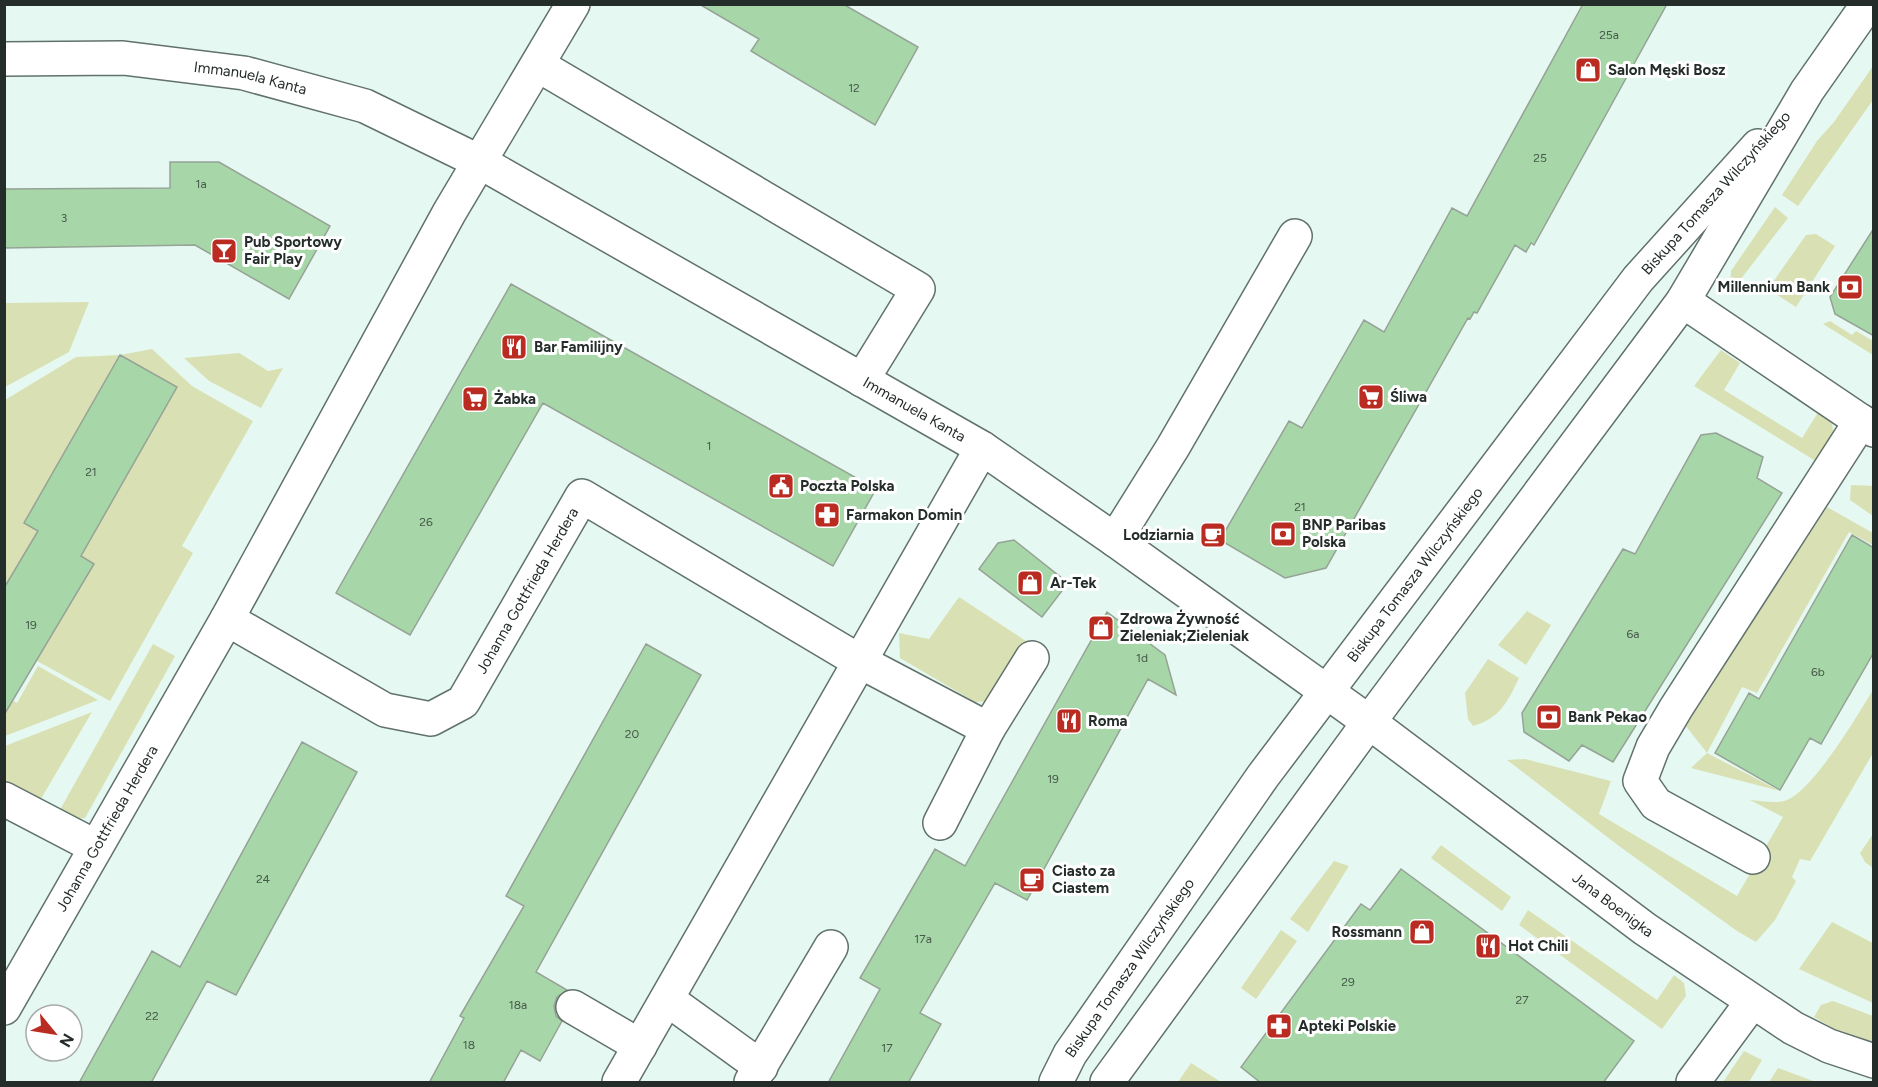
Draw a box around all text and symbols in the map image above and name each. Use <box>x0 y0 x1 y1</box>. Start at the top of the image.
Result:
house number: 25a <box>1599 28 1619 42</box>
shop icon: Salon Męski Bosz <box>1573 55 1603 85</box>
street label: Immanuela Kanta <box>193 58 309 99</box>
place label: Salon Męski Bosz <box>1608 61 1725 79</box>
house number: 12 <box>848 81 860 95</box>
street label: Biskupa Tomasza Wilczyńskiego <box>1638 107 1794 279</box>
house number: 25 <box>1533 151 1547 165</box>
house number: 1a <box>195 177 207 191</box>
house number: 3 <box>61 211 67 225</box>
place label: Pub Sportowy Fair Play <box>244 233 342 268</box>
bar icon: Pub Sportowy Fair Play <box>209 236 239 266</box>
bank icon: Millennium Bank <box>1835 272 1865 302</box>
place label: Millennium Bank <box>1718 278 1830 296</box>
restaurant icon: Bar Familijny <box>499 332 529 362</box>
place label: Bar Familijny <box>534 338 623 356</box>
street label: Immanuela Kanta <box>860 373 969 446</box>
supermarket icon: Śliwa <box>1356 382 1386 412</box>
supermarket icon: Żabka <box>460 384 490 414</box>
place label: Śliwa <box>1390 388 1427 406</box>
place label: Żabka <box>494 389 536 408</box>
house number: 1 <box>707 439 711 453</box>
house number: 21 <box>85 465 97 479</box>
public building icon: Poczta Polska <box>766 471 796 501</box>
place label: Poczta Polska <box>800 477 894 495</box>
street label: Biskupa Tomasza Wilczyńskiego <box>1343 483 1487 666</box>
pharmacy icon: Farmakon Domin <box>812 500 842 530</box>
house number: 21 <box>1294 500 1306 514</box>
street label: Johanna Gottfrieda Herdera <box>472 504 582 677</box>
place label: Farmakon Domin <box>846 506 962 524</box>
house number: 26 <box>419 515 433 529</box>
place label: BNP Paribas Polska <box>1302 516 1386 551</box>
bank icon: BNP Paribas Polska <box>1268 519 1298 549</box>
cafe icon: Lodziarnia <box>1198 520 1228 550</box>
place label: Lodziarnia <box>1123 526 1194 544</box>
shop icon: Ar-Tek <box>1015 568 1045 598</box>
place label: Ar-Tek <box>1050 574 1097 592</box>
place label: Zdrowa Żywność Zieleniak;Zieleniak <box>1120 609 1249 645</box>
shop icon: Zdrowa Żywność Zieleniak;Zieleniak <box>1086 613 1116 643</box>
house number: 19 <box>25 618 37 632</box>
house number: 6a <box>1627 627 1639 641</box>
house number: 1d <box>1136 651 1148 665</box>
house number: 6b <box>1811 665 1825 679</box>
bank icon: Bank Pekao <box>1534 702 1564 732</box>
restaurant icon: Roma <box>1054 706 1084 736</box>
place label: Bank Pekao <box>1568 708 1647 726</box>
place label: Roma <box>1088 712 1127 730</box>
house number: 20 <box>625 727 640 741</box>
street label: Johanna Gottfrieda Herdera <box>52 742 162 915</box>
house number: 19 <box>1047 772 1059 786</box>
place label: Ciasto za Ciastem <box>1052 862 1115 897</box>
cafe icon: Ciasto za Ciastem <box>1017 865 1047 895</box>
street label: Jana Boenigka <box>1569 869 1657 941</box>
house number: 24 <box>256 872 271 886</box>
street label: Biskupa Tomasza Wilczyńskiego <box>1061 875 1198 1061</box>
shop icon: Rossmann <box>1407 917 1437 947</box>
place label: Rossmann <box>1332 923 1402 941</box>
restaurant icon: Hot Chili <box>1473 931 1503 961</box>
house number: 17a <box>914 932 932 946</box>
place label: Hot Chili <box>1508 937 1569 955</box>
house number: 29 <box>1341 975 1355 989</box>
house number: 27 <box>1515 993 1529 1007</box>
house number: 18a <box>509 998 527 1012</box>
north arrow <box>24 1003 84 1063</box>
house number: 22 <box>145 1009 159 1023</box>
pharmacy icon: Apteki Polskie <box>1264 1011 1294 1041</box>
place label: Apteki Polskie <box>1298 1017 1397 1035</box>
text: N <box>55 1030 78 1050</box>
house number: 18 <box>463 1038 475 1052</box>
house number: 17 <box>881 1041 893 1055</box>

